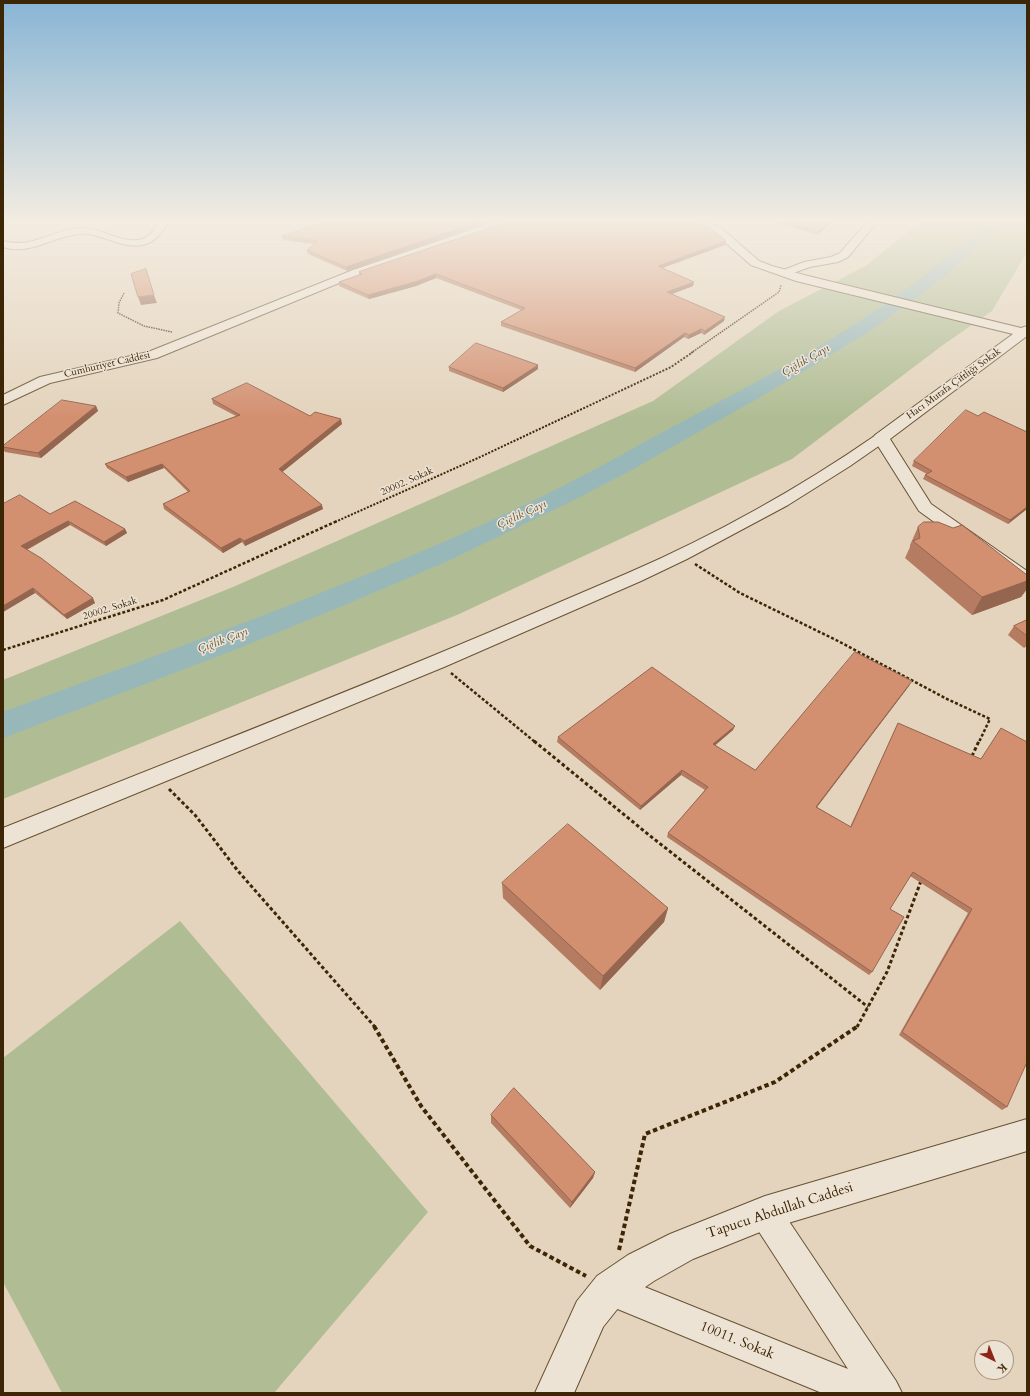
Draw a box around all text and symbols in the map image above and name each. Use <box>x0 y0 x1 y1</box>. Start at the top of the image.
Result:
water label: Çığlık Çayı <box>780 342 832 380</box>
street label: Hacı Mutafa Çiftliği Sokak <box>904 346 1004 422</box>
street label: Cumhuriyet Caddesi <box>63 349 151 381</box>
street label: 20002. Sokak <box>379 465 435 499</box>
water label: Çığlık Çayı <box>495 498 549 532</box>
street label: 20002. Sokak <box>81 595 139 623</box>
water label: Çığlık Çayı <box>196 625 250 657</box>
street label: Tapucu Abdullah Caddesi <box>705 1179 855 1243</box>
street label: 10011. Sokak <box>697 1318 777 1364</box>
north arrow <box>974 1340 1014 1380</box>
text: K <box>993 1360 1010 1377</box>

